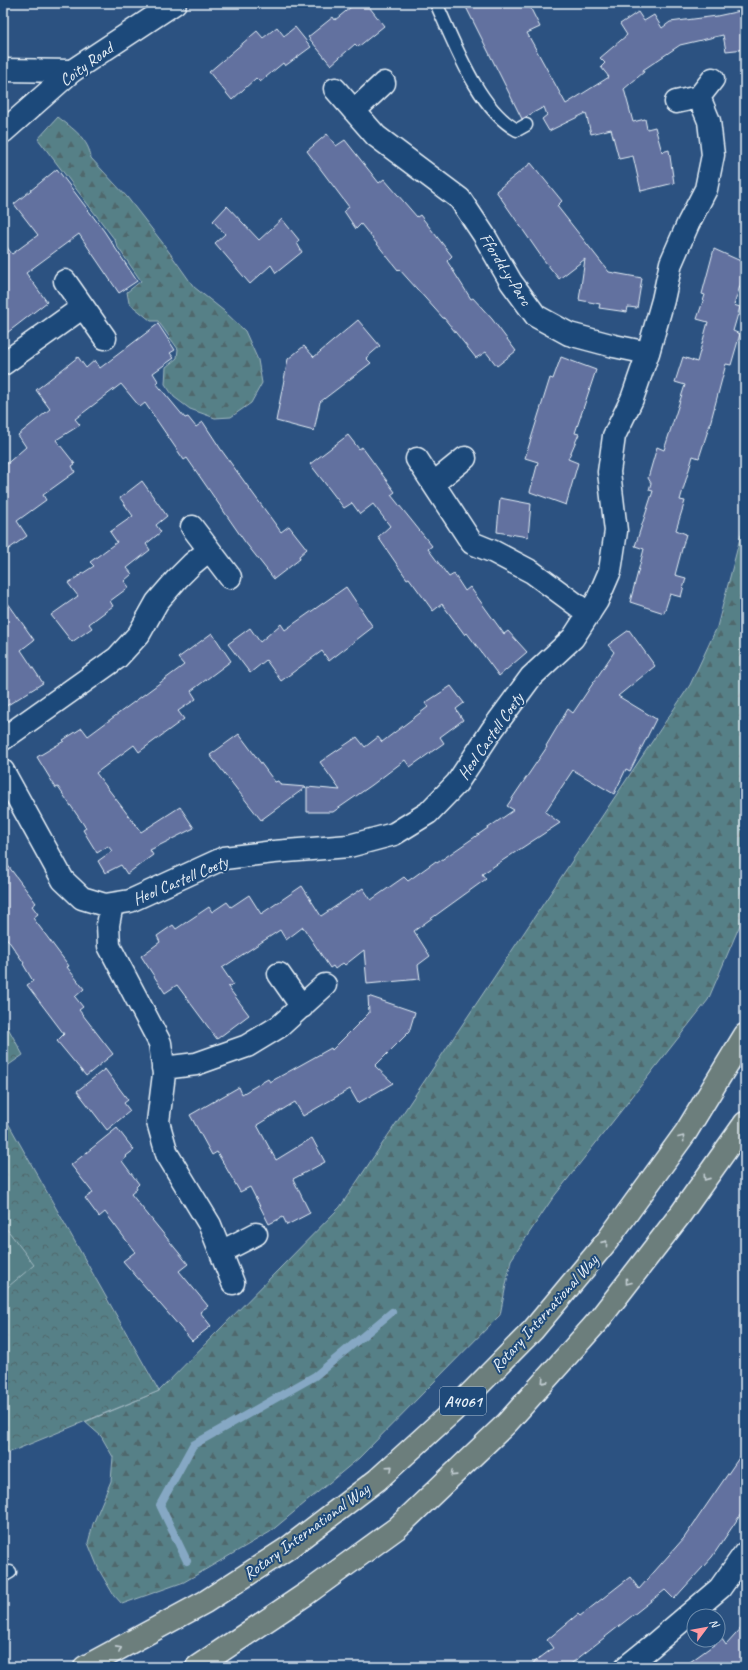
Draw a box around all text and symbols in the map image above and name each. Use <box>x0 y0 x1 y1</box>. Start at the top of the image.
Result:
street label: Coity Road <box>55 37 119 91</box>
street label: Ffordd-y-Parc <box>475 229 537 310</box>
street label: Heol Castell Coety <box>453 688 529 784</box>
street label: Heol Castell Coety <box>130 851 232 910</box>
one-way arrow <box>677 1136 684 1143</box>
one-way arrow <box>703 1174 711 1181</box>
one-way arrow <box>600 1241 607 1248</box>
street label: Rotary International Way <box>486 1249 603 1376</box>
one-way arrow <box>626 1278 633 1285</box>
one-way arrow <box>542 1376 549 1384</box>
road number: A4061 <box>440 1387 486 1415</box>
one-way arrow <box>385 1466 392 1473</box>
one-way arrow <box>451 1469 458 1476</box>
street label: Rotary International Way <box>239 1478 374 1584</box>
north arrow <box>686 1608 726 1648</box>
text: N <box>707 1616 723 1631</box>
one-way arrow <box>115 1646 123 1654</box>

